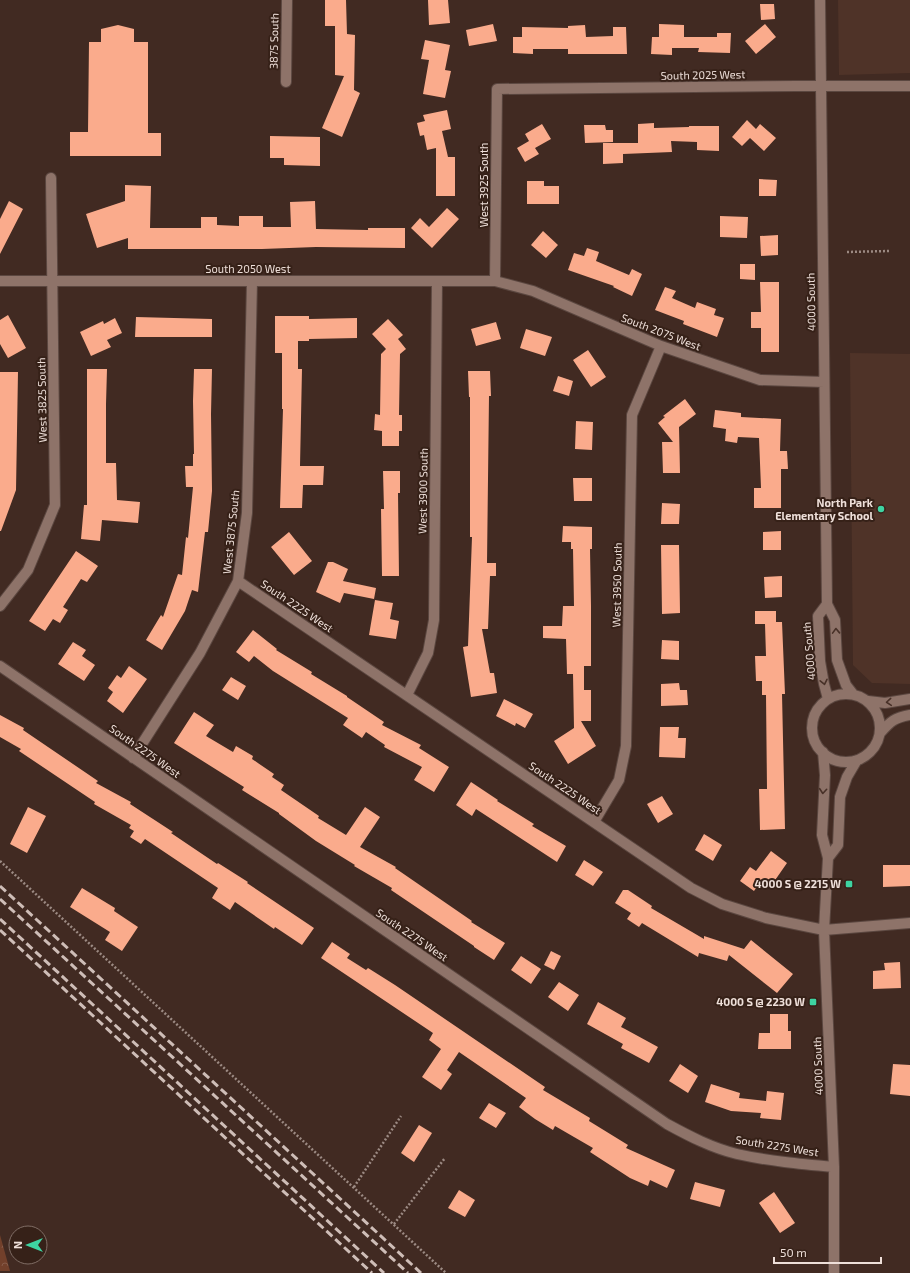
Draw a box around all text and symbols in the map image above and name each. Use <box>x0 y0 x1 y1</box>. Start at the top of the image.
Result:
street label: 3875 South <box>267 13 280 69</box>
street label: South 2025 West <box>660 67 746 82</box>
street label: West 3925 South <box>477 143 490 227</box>
street label: South 2050 West <box>205 262 291 275</box>
street label: 4000 South <box>803 273 818 331</box>
street label: South 2075 West <box>620 310 703 353</box>
street label: West 3825 South <box>34 357 49 443</box>
street label: West 3900 South <box>415 448 430 534</box>
street label: West 3875 South <box>220 489 241 575</box>
place label: North Park Elementary School <box>775 496 874 523</box>
marker: North Park Elementary School <box>876 504 886 514</box>
street label: West 3950 South <box>609 542 624 628</box>
street label: South 2225 West <box>259 577 336 635</box>
street label: 4000 South <box>799 621 818 681</box>
one-way arrow <box>831 628 840 634</box>
one-way arrow <box>819 679 827 685</box>
one-way arrow <box>886 697 892 706</box>
street label: South 2275 West <box>107 721 183 780</box>
street label: South 2225 West <box>527 759 604 817</box>
one-way arrow <box>819 788 828 794</box>
place label: 4000 S @ 2215 W <box>755 877 841 890</box>
marker: 4000 S @ 2215 W <box>844 879 854 889</box>
street label: South 2275 West <box>374 906 451 963</box>
place label: 4000 S @ 2230 W <box>716 995 805 1008</box>
marker: 4000 S @ 2230 W <box>808 997 818 1007</box>
street label: 4000 South <box>810 1037 825 1095</box>
street label: South 2275 West <box>735 1133 820 1158</box>
north arrow <box>8 1225 48 1265</box>
scale bar <box>774 1239 881 1265</box>
text: N <box>11 1241 24 1249</box>
text: 50 m <box>780 1245 807 1259</box>

